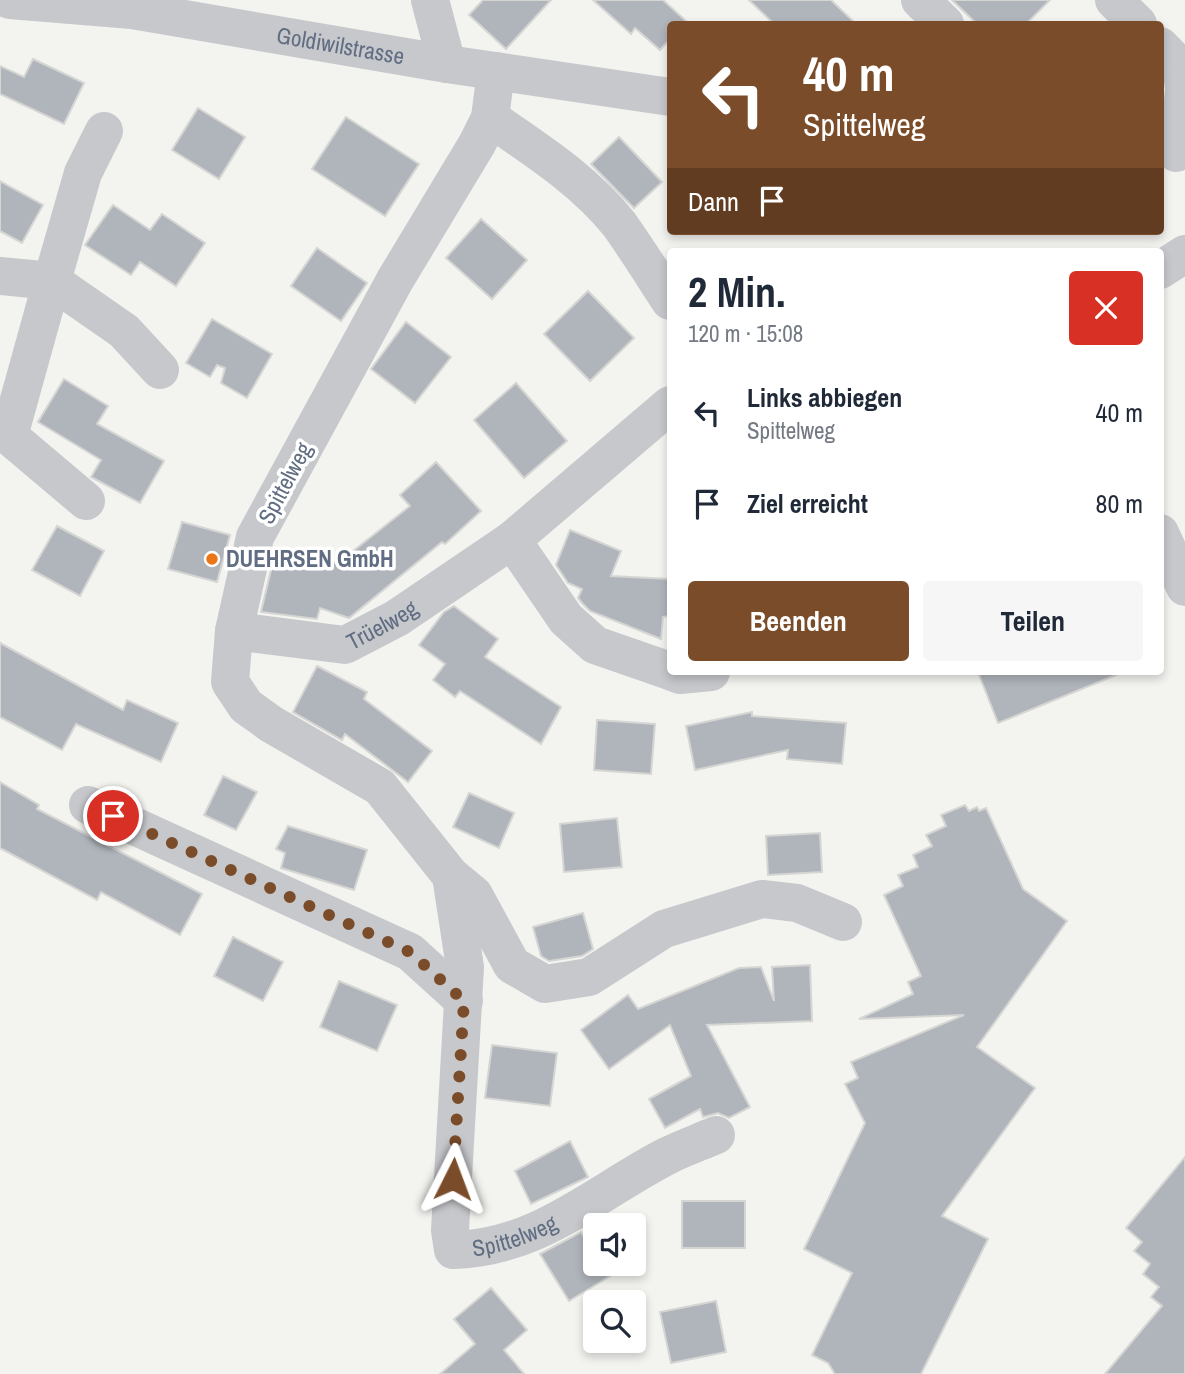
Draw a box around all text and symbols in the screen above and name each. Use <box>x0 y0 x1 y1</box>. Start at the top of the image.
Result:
street label: Goldiwilstrasse <box>274 19 407 71</box>
text: 40 m <box>803 40 895 106</box>
icon: left <box>688 49 779 140</box>
text: Spittelweg <box>803 103 926 146</box>
icon: arrive <box>753 182 791 220</box>
text: Dann <box>688 184 739 219</box>
text: 2 Min. <box>688 264 786 320</box>
button: close <box>1069 271 1143 345</box>
text: 120 m · 15:08 <box>688 318 803 349</box>
text: Links abbiegen <box>747 380 902 415</box>
icon: left <box>688 394 726 432</box>
text: 40 m <box>1096 395 1143 430</box>
text: Spittelweg <box>747 415 835 446</box>
street label: Spittelweg <box>250 436 319 529</box>
icon: arrive <box>688 485 726 523</box>
text: Ziel erreicht <box>747 486 868 521</box>
text: 80 m <box>1096 486 1143 521</box>
place label: DUEHRSEN GmbH <box>226 543 394 574</box>
marker: DUEHRSEN GmbH <box>204 551 220 567</box>
button: Beenden <box>688 581 909 661</box>
button: Teilen <box>923 581 1143 661</box>
street label: Trüelweg <box>341 592 424 657</box>
pin <box>83 786 143 846</box>
icon: arrive <box>94 797 132 835</box>
position arrow <box>416 1142 490 1216</box>
street label: Spittelweg <box>470 1207 563 1264</box>
map controls <box>583 1213 646 1353</box>
button: sound <box>583 1213 646 1276</box>
button: search <box>583 1290 646 1353</box>

